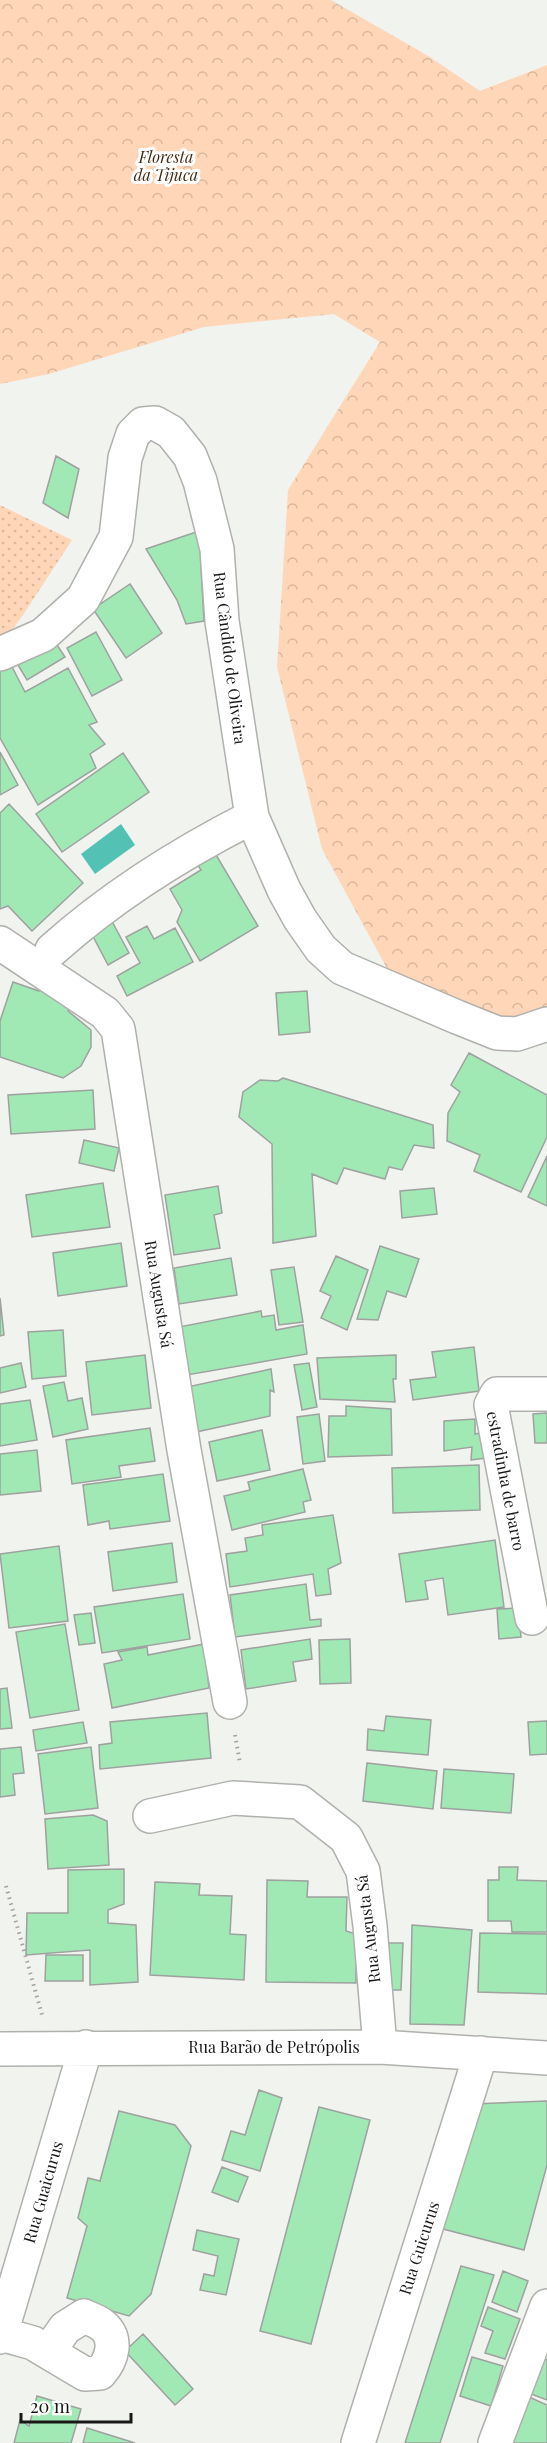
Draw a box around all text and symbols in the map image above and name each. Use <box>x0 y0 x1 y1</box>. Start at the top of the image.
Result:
park label: Floresta da Tijuca <box>134 146 198 185</box>
street label: Rua Cândido de Oliveira <box>209 570 252 746</box>
street label: Rua Augusta Sá <box>141 1239 178 1349</box>
street label: estradinha de barro <box>483 1409 530 1553</box>
street label: Rua Augusta Sá <box>350 1874 385 1984</box>
street label: Rua Barão de Petrópolis <box>188 2036 360 2057</box>
street label: Rua Guaicurus <box>18 2138 67 2245</box>
street label: Rua Guicurus <box>394 2198 444 2297</box>
scale bar <box>21 2386 130 2424</box>
text: 20 m <box>30 2394 70 2418</box>

